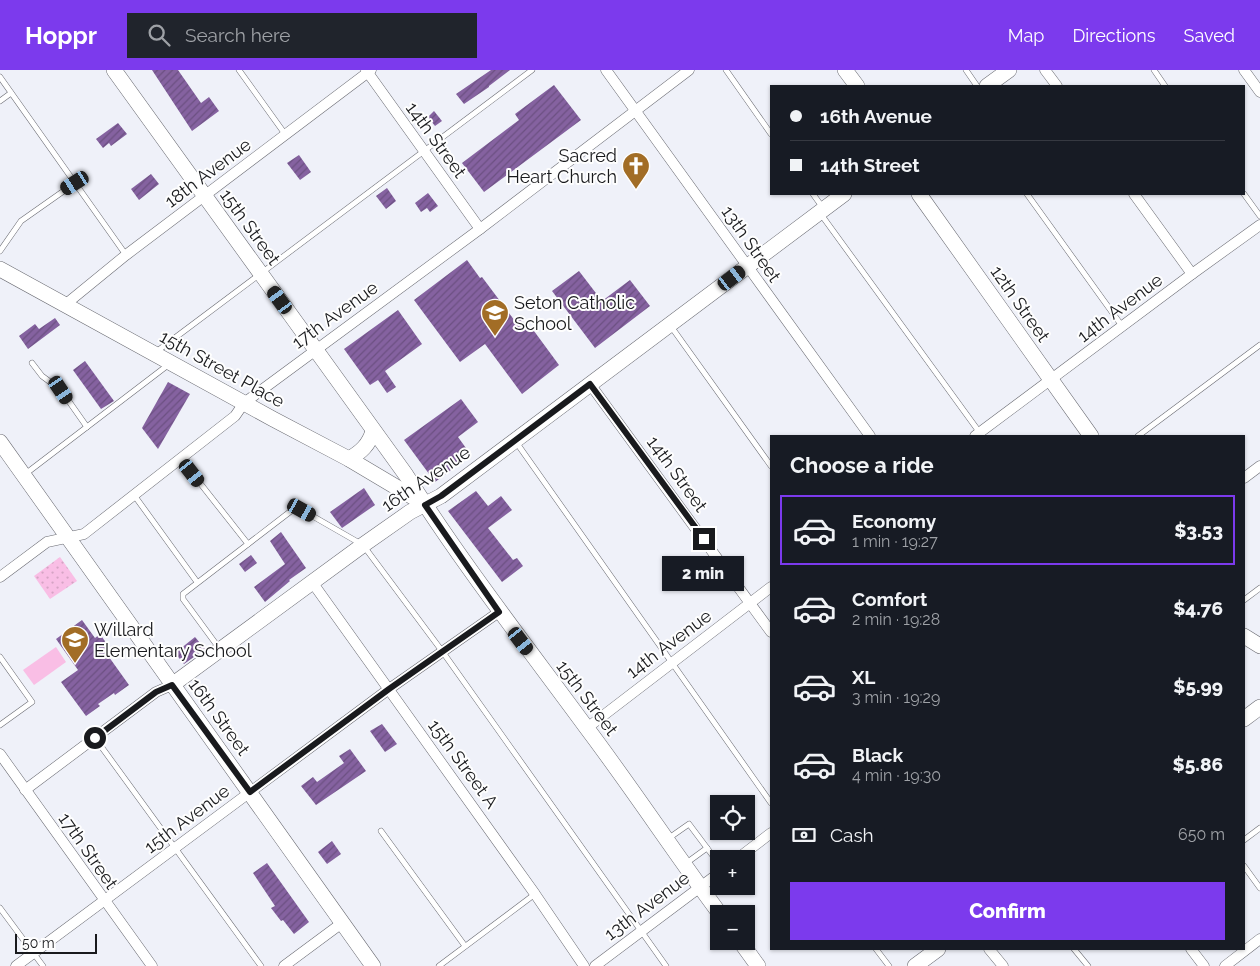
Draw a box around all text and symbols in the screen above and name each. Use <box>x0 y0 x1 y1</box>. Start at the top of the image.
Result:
search box <box>127 13 477 58</box>
text: Hoppr <box>25 21 97 50</box>
icon: search <box>145 21 173 49</box>
text: Search here <box>185 24 290 46</box>
text: Map <box>1008 25 1044 46</box>
text: Directions <box>1072 25 1156 46</box>
text: Saved <box>1184 25 1235 46</box>
street label: 14th Street <box>402 98 471 182</box>
text: 16th Avenue <box>820 105 932 127</box>
street label: 18th Avenue <box>161 133 255 212</box>
place label: Sacred Heart Church <box>507 145 617 187</box>
church icon: Sacred Heart Church <box>621 151 651 190</box>
text: 14th Street <box>820 154 919 176</box>
car <box>58 169 91 197</box>
street label: 15th Street <box>216 185 285 269</box>
street label: 13th Street <box>717 202 785 286</box>
street label: 12th Street <box>987 262 1054 346</box>
car <box>715 263 748 293</box>
street label: 14th Avenue <box>1073 268 1167 346</box>
street label: 17th Avenue <box>288 276 382 353</box>
car <box>265 283 294 317</box>
place label: Seton Catholic School <box>514 292 635 334</box>
school or university icon: Seton Catholic School <box>480 298 510 337</box>
street label: 15th Street Place <box>156 326 289 412</box>
car <box>46 373 75 407</box>
street label: 14th Street <box>643 432 712 516</box>
street label: 16th Avenue <box>377 441 474 516</box>
text: Choose a ride <box>790 452 934 478</box>
car <box>176 457 207 489</box>
car <box>285 496 318 524</box>
icon: car <box>792 508 837 553</box>
text: Economy <box>852 510 936 532</box>
text: $3.53 <box>1174 519 1223 541</box>
route end <box>693 528 715 550</box>
text: 1 min · 19:27 <box>852 532 938 551</box>
callout: 2 min <box>663 556 745 592</box>
text: 2 min <box>682 564 724 583</box>
icon: car <box>792 586 837 631</box>
text: Comfort <box>852 588 927 610</box>
text: $4.76 <box>1173 597 1223 619</box>
street label: 14th Avenue <box>622 604 716 682</box>
text: 2 min · 19:28 <box>852 610 940 629</box>
place label: Willard Elementary School <box>94 619 252 661</box>
school or university icon: Willard Elementary School <box>60 625 90 664</box>
car <box>505 625 536 657</box>
street label: 15th Street <box>552 656 622 739</box>
icon: car <box>792 664 837 709</box>
text: XL <box>852 666 875 688</box>
street label: 16th Street <box>185 674 254 759</box>
text: $5.99 <box>1173 675 1223 697</box>
text: 3 min · 19:29 <box>852 688 940 707</box>
street label: 15th Street A <box>424 715 503 812</box>
route start <box>84 727 106 749</box>
icon: car <box>792 742 837 787</box>
text: Black <box>852 744 903 766</box>
text: $5.86 <box>1173 753 1223 775</box>
text: 4 min · 19:30 <box>852 766 941 785</box>
street label: 15th Avenue <box>140 779 234 857</box>
map controls <box>710 795 755 950</box>
button: locate <box>710 795 755 840</box>
street label: 17th Street <box>54 809 122 893</box>
icon: cash <box>790 821 818 849</box>
text: Cash <box>830 824 874 846</box>
text: 650 m <box>1178 825 1225 844</box>
button: + <box>710 850 755 895</box>
street label: 13th Avenue <box>600 867 694 944</box>
button: Confirm <box>790 882 1225 940</box>
button: − <box>710 905 755 950</box>
scale bar <box>15 931 98 954</box>
text: 50 m <box>22 935 55 951</box>

